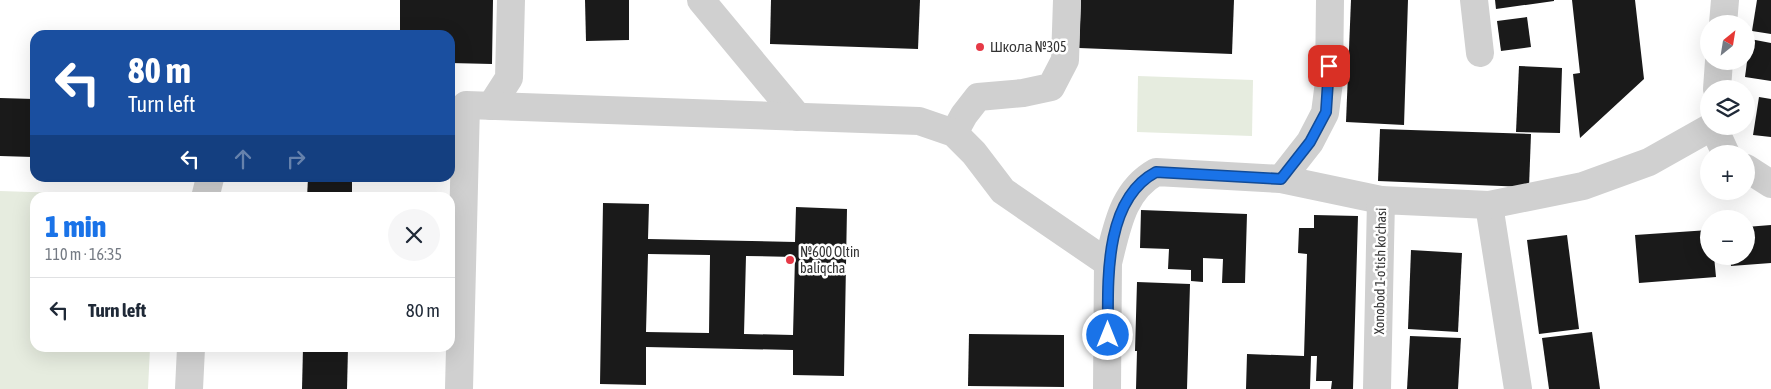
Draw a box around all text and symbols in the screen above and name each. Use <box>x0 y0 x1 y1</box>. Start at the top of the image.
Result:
north arrow <box>1700 15 1755 70</box>
map controls <box>1700 15 1755 265</box>
place label: Школа №305 <box>990 39 1067 55</box>
marker: Школа №305 <box>974 41 986 53</box>
pin <box>1308 45 1350 87</box>
icon: left <box>45 50 110 115</box>
text: 80 m <box>128 50 191 90</box>
icon: arrive <box>1315 52 1343 80</box>
button: layers <box>1700 80 1755 135</box>
text: Turn left <box>128 91 195 117</box>
icon: left <box>176 145 204 173</box>
icon: ahead <box>229 145 257 173</box>
icon: right <box>282 145 310 173</box>
button: + <box>1700 145 1755 200</box>
street label: Xonobod 1-o'tish ko'chasi <box>1371 208 1389 334</box>
text: 1 min <box>45 209 106 243</box>
button: close <box>388 209 440 261</box>
button: − <box>1700 210 1755 265</box>
place label: №600 Oltin baliqcha <box>800 244 860 276</box>
text: 110 m · 16:35 <box>45 245 122 263</box>
marker: №600 Oltin baliqcha <box>784 254 796 266</box>
icon: left <box>45 296 73 324</box>
text: Turn left <box>88 299 146 321</box>
text: 80 m <box>406 299 440 321</box>
position arrow <box>1081 308 1133 360</box>

